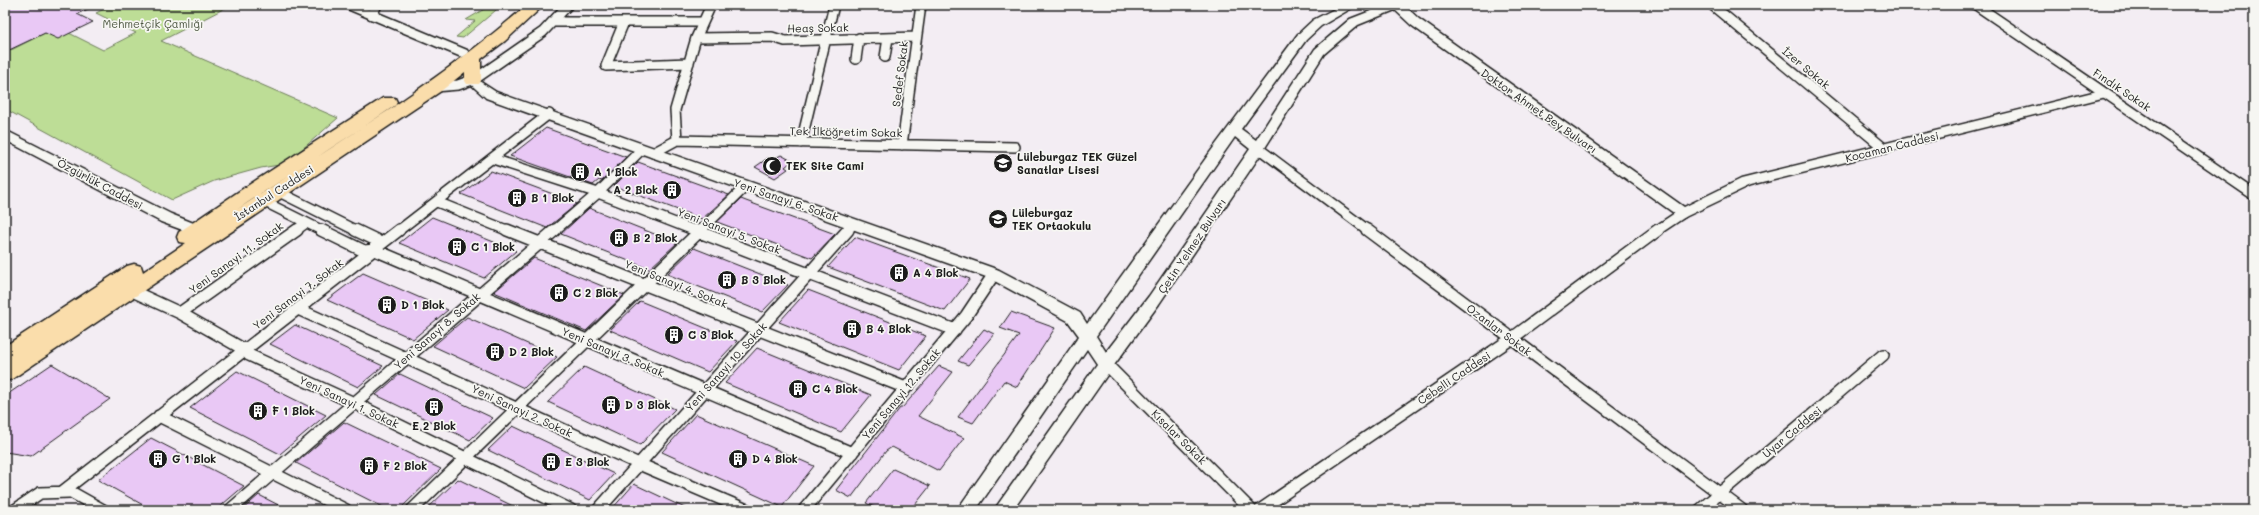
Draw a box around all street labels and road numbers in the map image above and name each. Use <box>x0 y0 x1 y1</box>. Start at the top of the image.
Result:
street label: Heaş Sokak <box>787 19 849 36</box>
street label: Sedef Sokak <box>888 40 911 108</box>
street label: İzer Sokak <box>1779 43 1833 92</box>
street label: Doktor Ahmet Bey Bulvarı <box>1478 65 1600 156</box>
street label: Fındık Sokak <box>2090 65 2154 115</box>
street label: Tek İlköğretim Sokak <box>790 123 903 140</box>
street label: Kocaman Caddesi <box>1844 128 1940 165</box>
street label: Özgürlük Caddesi <box>55 155 146 212</box>
street label: İstanbul Caddesi <box>231 161 316 224</box>
street label: Yeni Sanayi 6. Sokak <box>732 174 841 225</box>
street label: Çetin Yelmez Bulvarı <box>1154 195 1229 296</box>
street label: Yeni Sanayi 5. Sokak <box>675 204 783 257</box>
street label: Yeni Sanayi 11. Sokak <box>185 218 286 297</box>
street label: Yeni Sanayi 7. Sokak <box>249 254 346 333</box>
street label: Yeni Sanayi 4. Sokak <box>622 256 730 311</box>
street label: Yeni Sanayi 8. Sokak <box>390 289 483 372</box>
street label: Ozanlar Sokak <box>1464 300 1535 359</box>
street label: Yeni Sanayi 10. Sokak <box>681 319 770 415</box>
street label: Yeni Sanayi 3. Sokak <box>560 323 667 380</box>
street label: Yeni Sanayi 12. Sokak <box>858 345 943 442</box>
street label: Cebelli Caddesi <box>1414 348 1493 408</box>
street label: Yeni Sanayi 1. Sokak <box>297 372 402 431</box>
street label: Yeni Sanayi 2. Sokak <box>469 381 575 441</box>
street label: Uyar Caddesi <box>1759 402 1825 461</box>
street label: Kısalar Sokak <box>1149 406 1210 468</box>

